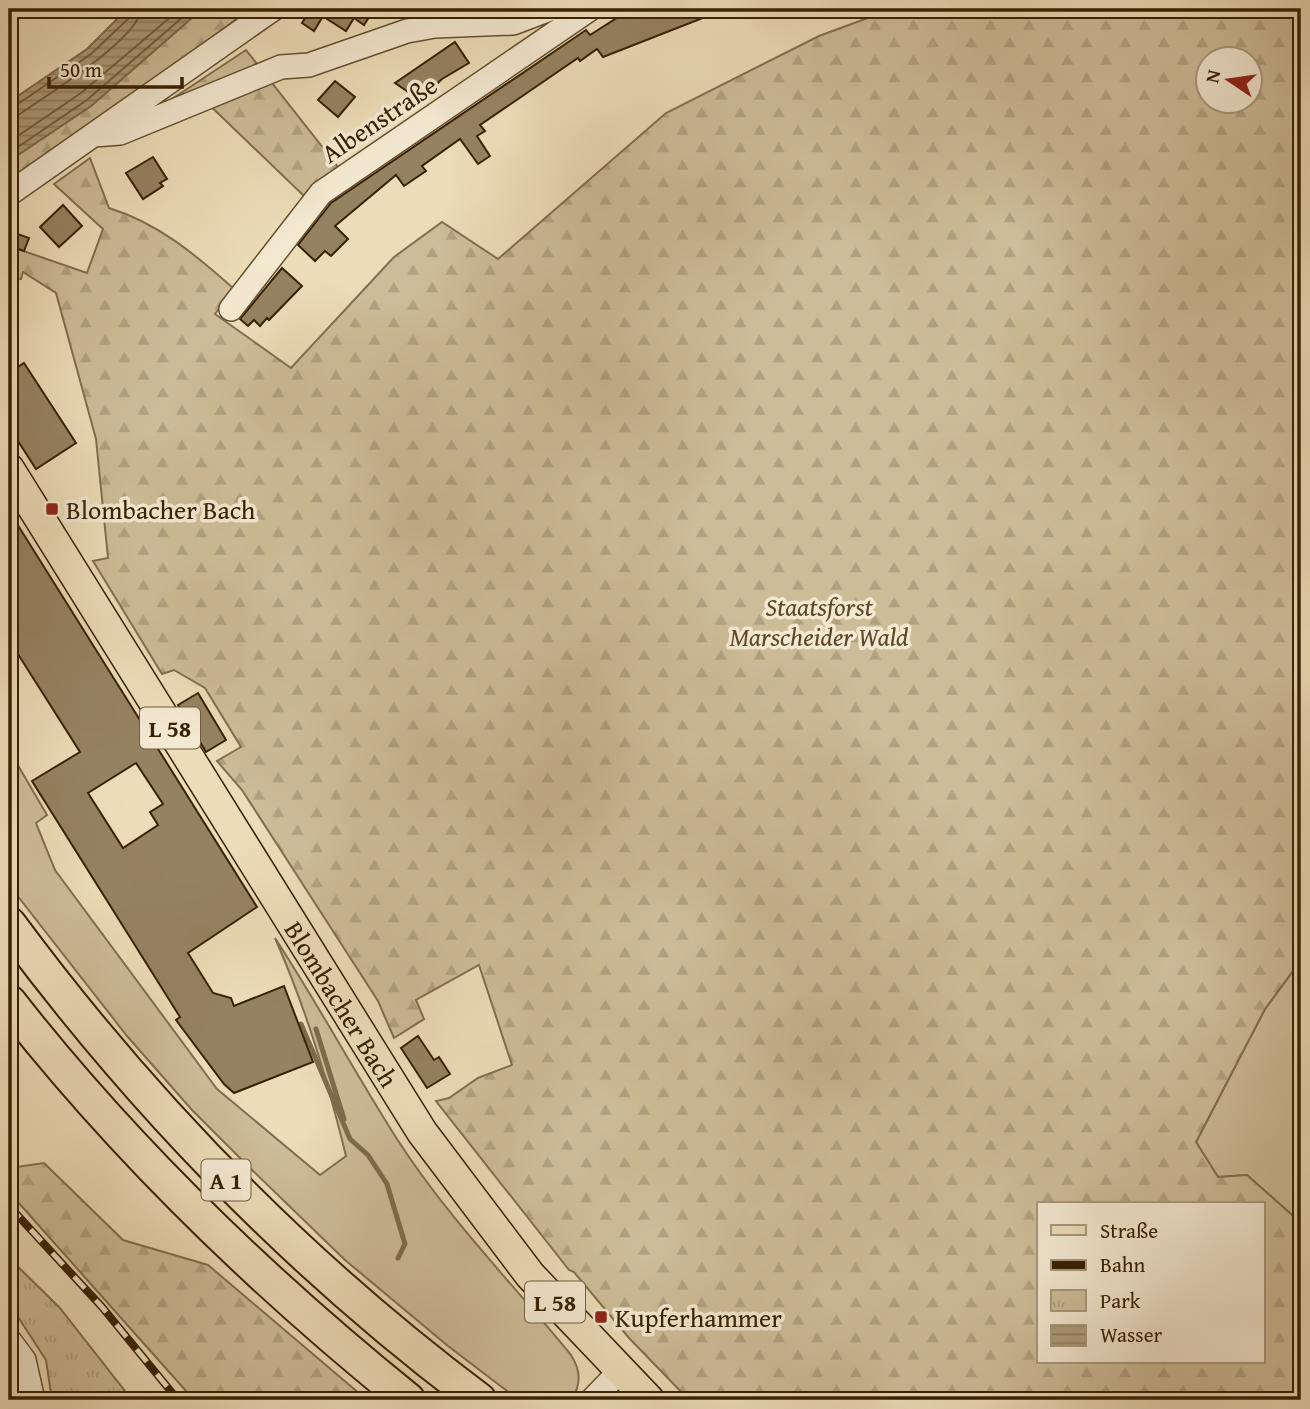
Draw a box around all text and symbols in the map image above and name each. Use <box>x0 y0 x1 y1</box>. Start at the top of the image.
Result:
scale bar <box>49 46 182 90</box>
north arrow <box>1194 46 1264 116</box>
text: 50 m <box>60 54 102 85</box>
street label: Albenstraße <box>313 66 445 172</box>
text: N <box>1197 67 1228 86</box>
place label: Blombacher Bach <box>66 490 256 529</box>
marker: Blombacher Bach <box>44 501 60 517</box>
park label: Staatsforst Marscheider Wald <box>729 587 909 656</box>
road number: L 58 <box>140 708 200 748</box>
street label: Blombacher Bach <box>275 913 409 1095</box>
road number: A 1 <box>202 1160 250 1200</box>
legend <box>1037 1202 1264 1364</box>
text: Straße <box>1100 1215 1158 1246</box>
text: Bahn <box>1100 1249 1146 1280</box>
road number: L 58 <box>525 1282 585 1322</box>
text: Park <box>1100 1285 1141 1316</box>
place label: Kupferhammer <box>615 1298 782 1337</box>
marker: Kupferhammer <box>593 1309 609 1325</box>
text: Wasser <box>1100 1319 1162 1350</box>

